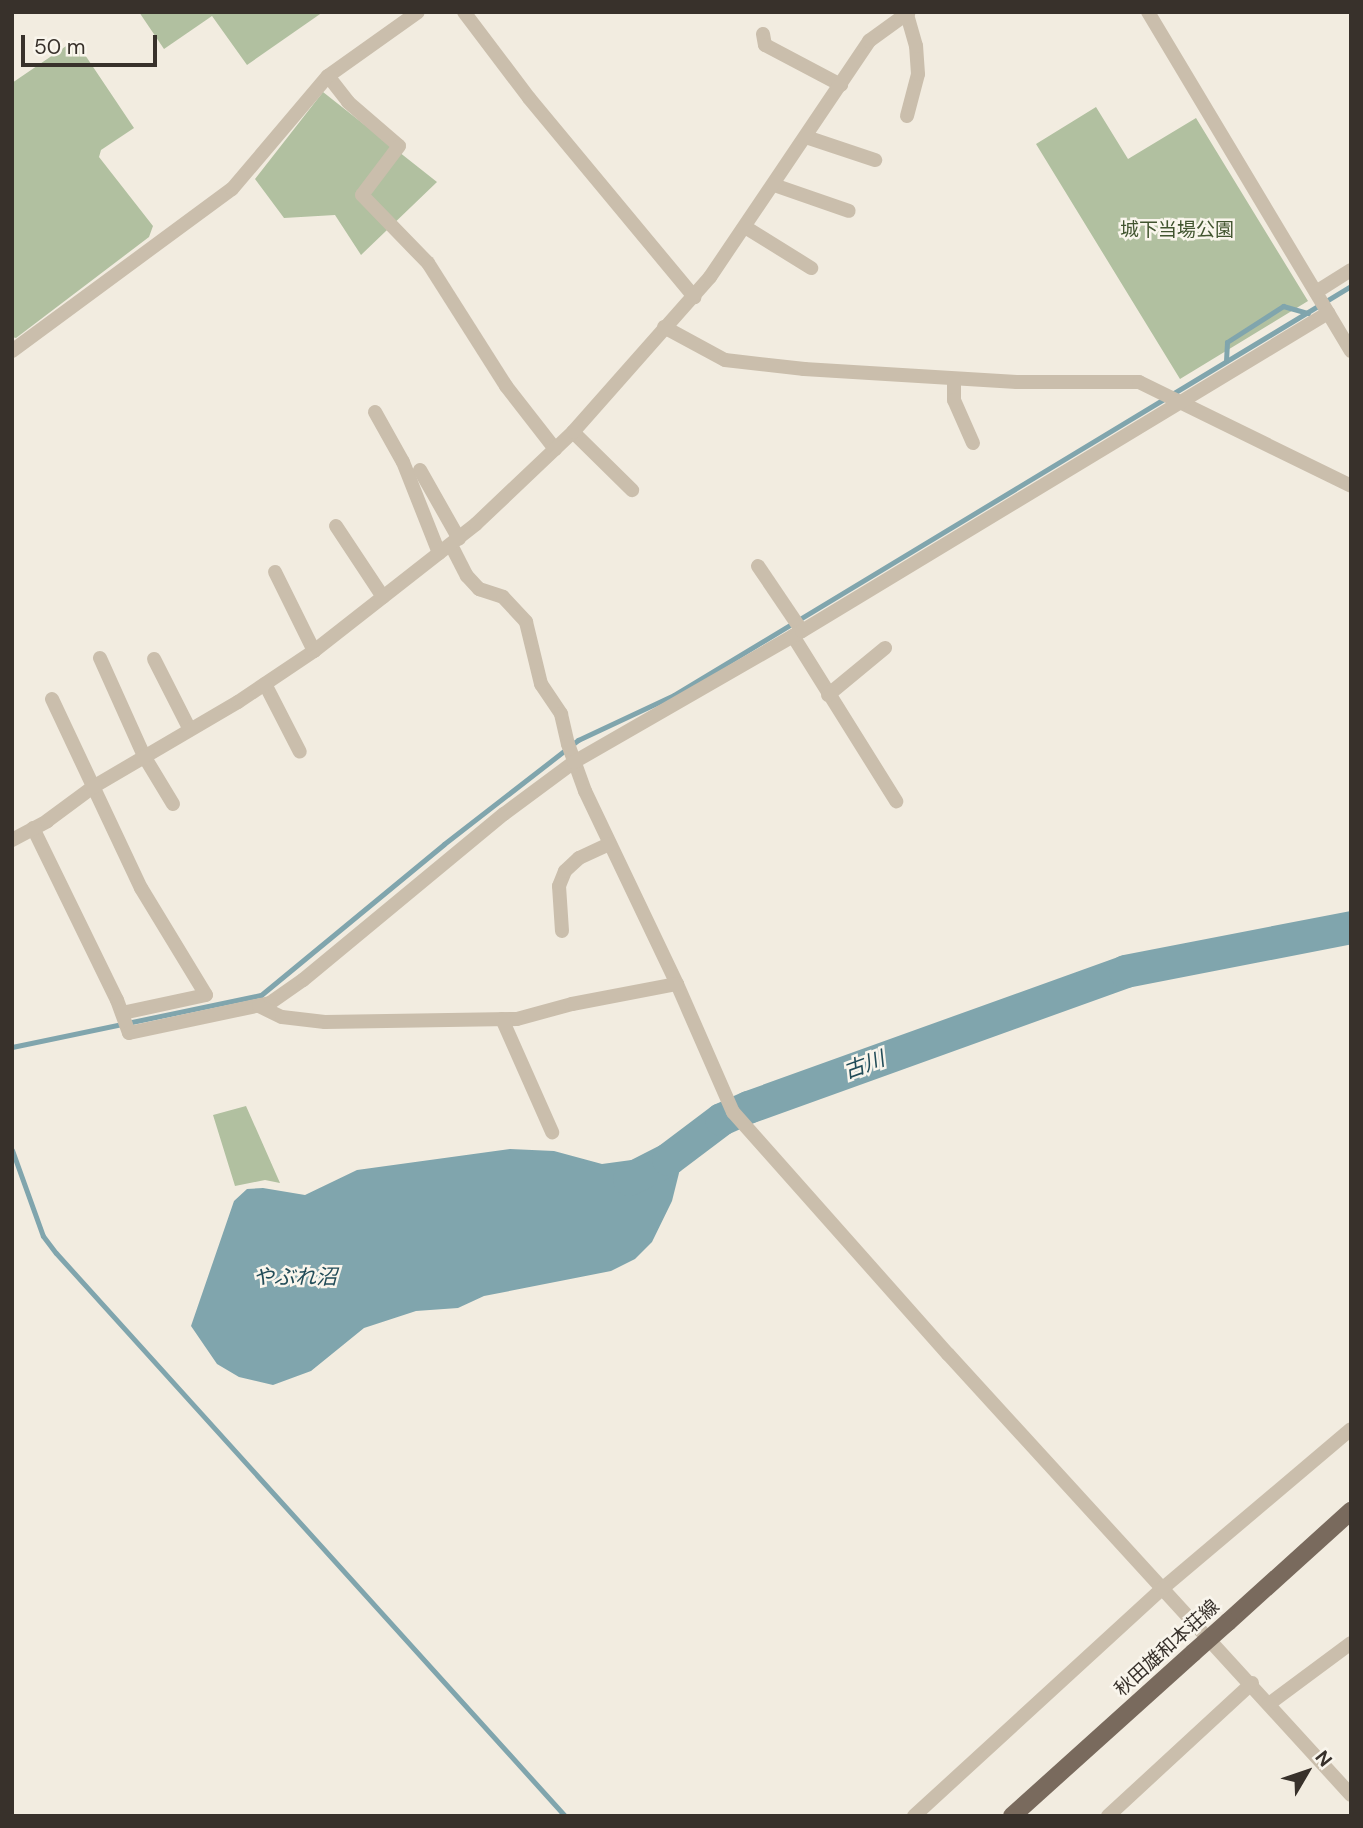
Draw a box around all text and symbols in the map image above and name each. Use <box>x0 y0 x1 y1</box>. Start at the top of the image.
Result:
scale bar <box>24 21 161 65</box>
text: 50 m <box>34 33 85 61</box>
park label: 城下当場公園 <box>1120 219 1234 241</box>
water label: 古川 <box>840 1046 888 1084</box>
water label: やぶれ沼 <box>253 1264 337 1290</box>
street label: 秋田雄和本荘線 <box>1110 1595 1224 1701</box>
north arrow <box>1272 1737 1342 1807</box>
text: N <box>1310 1745 1338 1772</box>

